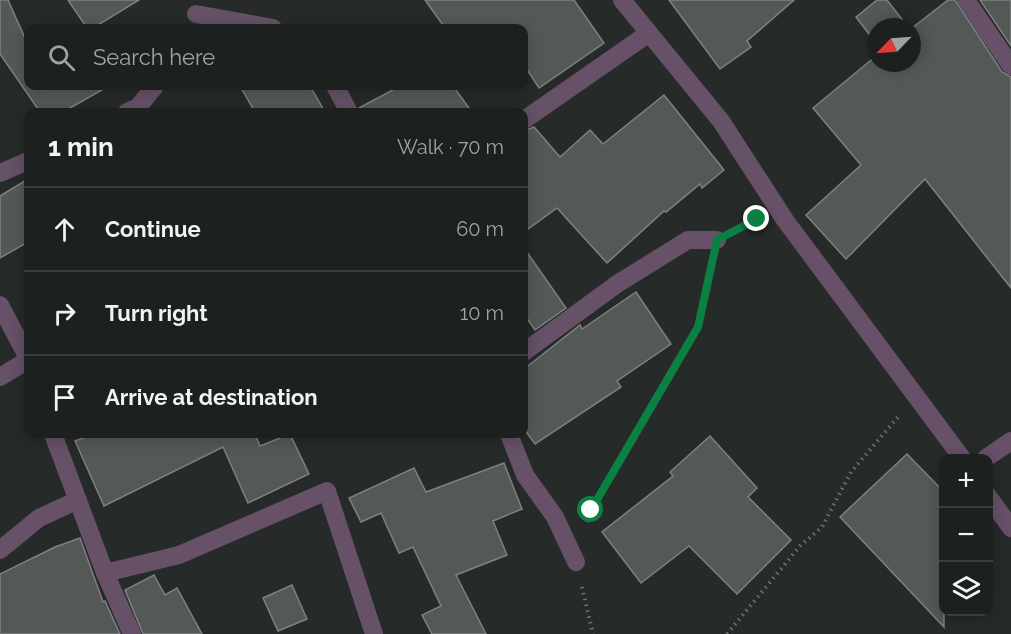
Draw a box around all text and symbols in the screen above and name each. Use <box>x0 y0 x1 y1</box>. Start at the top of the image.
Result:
north arrow <box>867 18 921 72</box>
search box <box>24 24 528 90</box>
icon: search <box>45 41 78 74</box>
text: Search here <box>93 44 215 70</box>
text: 1 min <box>48 132 114 162</box>
text: Walk · 70 m <box>397 135 504 159</box>
route end <box>743 205 769 231</box>
icon: ahead <box>48 213 81 246</box>
text: Continue <box>105 216 201 242</box>
text: 60 m <box>456 217 504 241</box>
icon: right <box>48 297 81 330</box>
text: Turn right <box>105 300 208 326</box>
text: 10 m <box>460 301 504 325</box>
icon: arrive <box>48 381 81 414</box>
text: Arrive at destination <box>105 384 318 410</box>
map controls <box>939 454 993 616</box>
button: + <box>939 454 993 508</box>
route start <box>577 496 603 522</box>
button: − <box>939 508 993 562</box>
button: layers <box>939 562 993 616</box>

